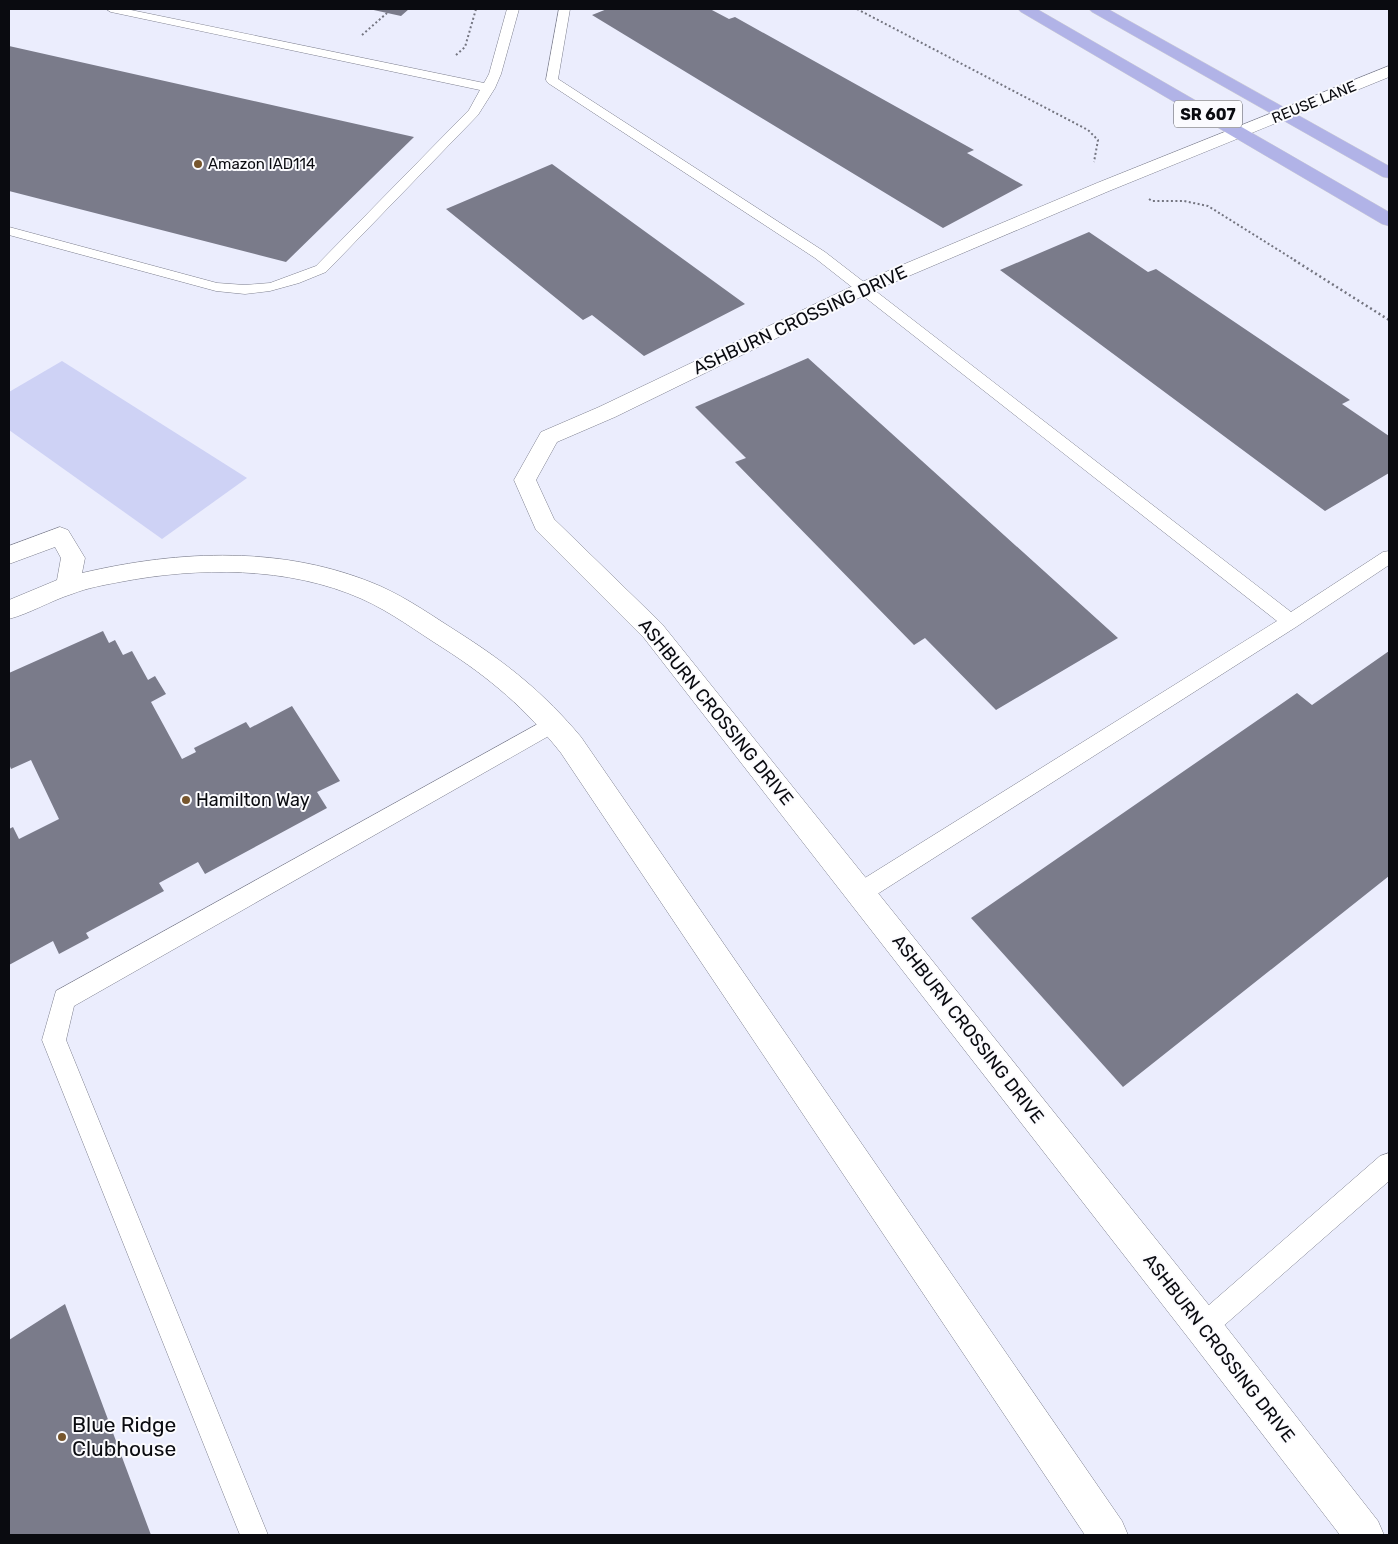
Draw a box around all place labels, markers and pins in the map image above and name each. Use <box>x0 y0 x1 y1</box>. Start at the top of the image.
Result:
place label: Amazon IAD114 <box>208 155 315 173</box>
marker: Amazon IAD114 <box>192 158 204 170</box>
place label: Hamilton Way <box>196 789 310 811</box>
marker: Hamilton Way <box>180 794 192 806</box>
place label: Blue Ridge Clubhouse <box>72 1412 176 1461</box>
marker: Blue Ridge Clubhouse <box>56 1431 68 1443</box>

